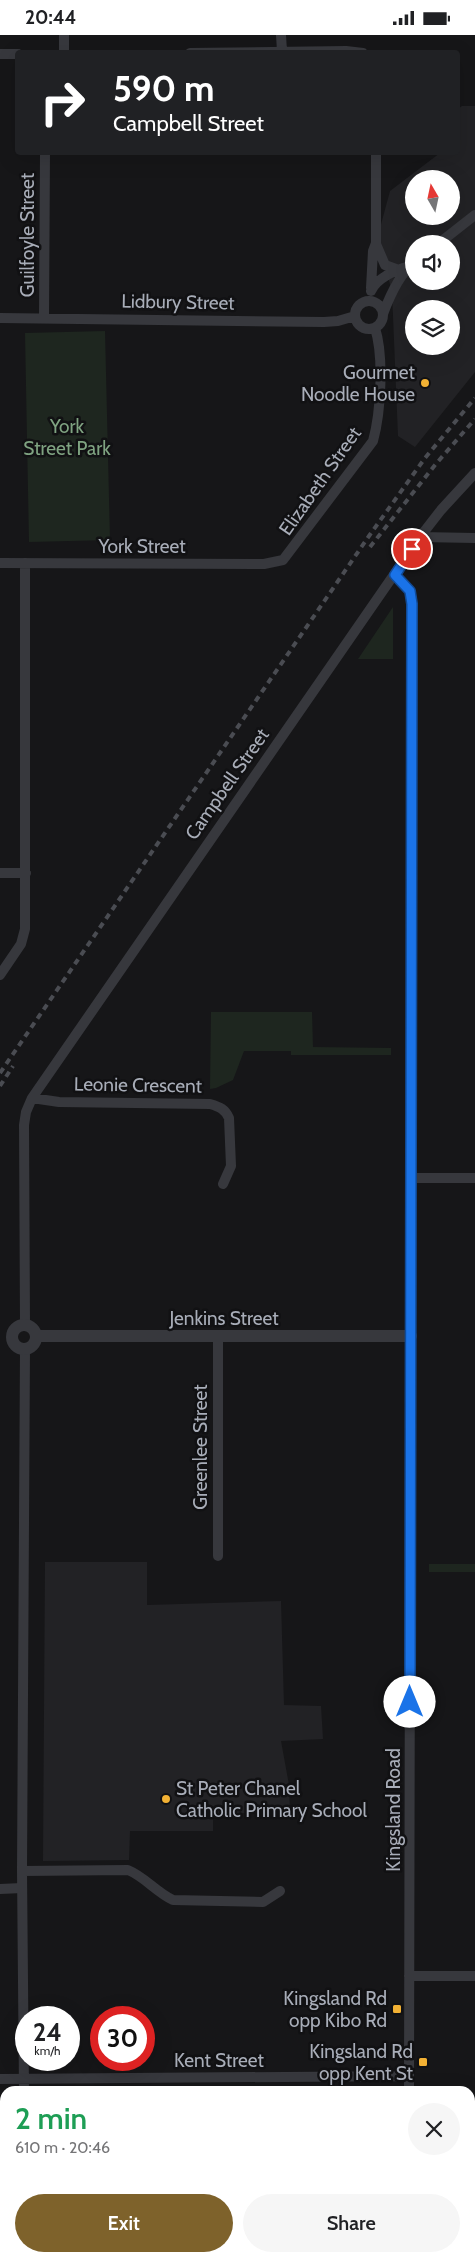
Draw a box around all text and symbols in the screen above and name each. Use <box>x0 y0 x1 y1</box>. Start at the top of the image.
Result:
text: 20:44 <box>25 6 76 29</box>
text: 590 m <box>113 67 214 110</box>
icon: right <box>30 70 95 135</box>
text: Campbell Street <box>113 110 264 137</box>
north arrow <box>405 170 460 225</box>
map controls <box>405 170 460 355</box>
street label: Guilfoyle Street <box>16 172 39 297</box>
button: sound <box>405 235 460 290</box>
street label: Lidbury Street <box>121 290 235 314</box>
button: layers <box>405 300 460 355</box>
place label: Gourmet Noodle House <box>301 361 416 406</box>
marker: Gourmet Noodle House <box>419 377 431 389</box>
park label: York Street Park <box>23 415 111 460</box>
street label: Elizabeth Street <box>274 422 366 540</box>
pin <box>391 528 433 570</box>
street label: York Street <box>97 535 186 558</box>
icon: arrive <box>398 535 426 563</box>
street label: Campbell Street <box>180 724 274 844</box>
street label: Leonie Crescent <box>74 1072 203 1098</box>
street label: Jenkins Street <box>168 1307 279 1330</box>
street label: Greenlee Street <box>189 1384 212 1510</box>
position arrow <box>383 1675 435 1727</box>
street label: Kingsland Road <box>382 1748 405 1872</box>
place label: St Peter Chanel Catholic Primary School <box>176 1777 368 1822</box>
marker: St Peter Chanel Catholic Primary School <box>160 1793 172 1805</box>
place label: Kingsland Rd opp Kibo Rd <box>283 1987 387 2032</box>
marker: Kingsland Rd opp Kibo Rd <box>391 2003 403 2015</box>
speed limit sign: 30 <box>90 2006 155 2071</box>
text: 24 <box>33 2017 62 2047</box>
place label: Kingsland Rd opp Kent St <box>309 2040 414 2085</box>
text: km/h <box>34 2043 61 2058</box>
street label: Kent Street <box>174 2049 264 2072</box>
marker: Kingsland Rd opp Kent St <box>417 2056 429 2068</box>
text: 2 min <box>15 2100 87 2137</box>
button: close <box>408 2103 460 2155</box>
text: 610 m · 20:46 <box>15 2138 110 2157</box>
button: Exit <box>15 2194 233 2252</box>
button: Share <box>243 2194 460 2252</box>

